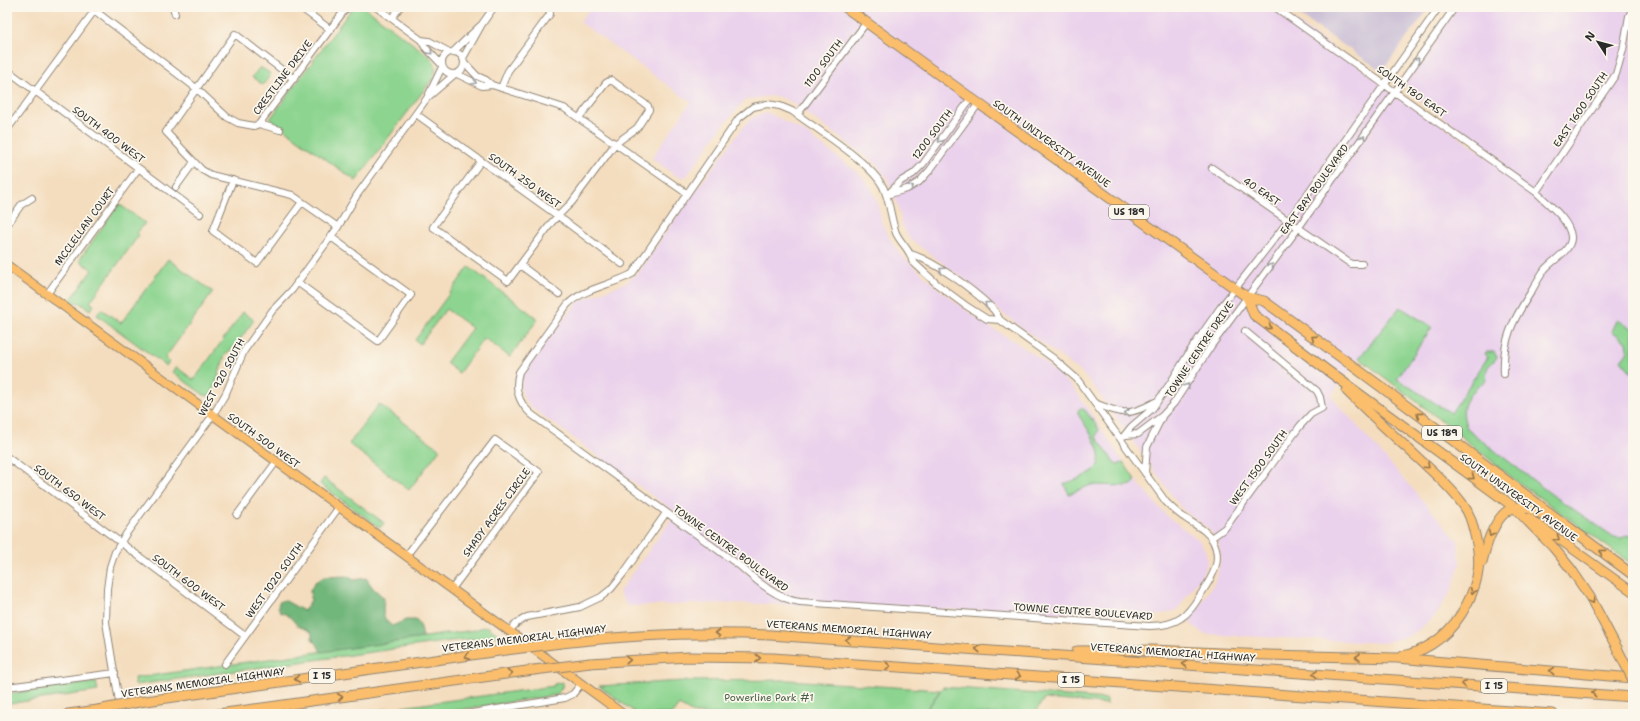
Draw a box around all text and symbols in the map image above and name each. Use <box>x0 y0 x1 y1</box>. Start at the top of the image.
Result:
north arrow <box>1578 22 1618 62</box>
text: N <box>1582 28 1599 44</box>
street label: 1100 SOUTH <box>801 36 846 90</box>
street label: CRESTLINE DRIVE <box>250 37 315 117</box>
one-way arrow <box>425 47 433 55</box>
one-way arrow <box>1412 57 1420 64</box>
street label: SOUTH 180 EAST <box>1375 63 1449 120</box>
street label: EAST 1600 SOUTH <box>1550 69 1611 150</box>
one-way arrow <box>470 77 477 85</box>
street label: SOUTH UNIVERSITY AVENUE <box>990 96 1113 190</box>
street label: SOUTH 400 WEST <box>70 103 147 166</box>
street label: 1200 SOUTH <box>909 106 956 162</box>
one-way arrow <box>1358 135 1365 142</box>
one-way arrow <box>938 136 945 143</box>
street label: EAST BAY BOULEVARD <box>1277 141 1352 237</box>
street label: SOUTH 250 WEST <box>486 150 563 211</box>
street label: 40 EAST <box>1241 174 1283 209</box>
street label: MCCLELLAN COURT <box>52 184 117 268</box>
one-way arrow <box>907 184 914 191</box>
road number: US 189 <box>1109 205 1149 219</box>
one-way arrow <box>1266 263 1273 270</box>
one-way arrow <box>940 268 947 275</box>
street label: TOWNE CENTRE DRIVE <box>1162 299 1237 400</box>
one-way arrow <box>985 301 992 308</box>
one-way arrow <box>1265 322 1272 329</box>
street label: WEST 920 SOUTH <box>195 336 248 419</box>
one-way arrow <box>1312 336 1319 343</box>
one-way arrow <box>1182 383 1189 390</box>
one-way arrow <box>1124 408 1130 417</box>
street label: SOUTH 500 WEST <box>225 410 302 471</box>
one-way arrow <box>1416 413 1423 420</box>
road number: US 189 <box>1422 426 1462 440</box>
street label: WEST 1500 SOUTH <box>1227 427 1290 508</box>
street label: SOUTH UNIVERSITY AVENUE <box>1457 450 1580 544</box>
street label: SOUTH 650 WEST <box>31 461 108 523</box>
one-way arrow <box>1422 461 1429 468</box>
street label: SHADY ACRES CIRCLE <box>460 465 533 559</box>
one-way arrow <box>1468 472 1475 480</box>
street label: TOWNE CENTRE BOULEVARD <box>670 502 791 595</box>
one-way arrow <box>1488 530 1496 537</box>
one-way arrow <box>1552 533 1559 540</box>
street label: WEST 1020 SOUTH <box>243 540 306 621</box>
one-way arrow <box>1599 550 1606 557</box>
street label: SOUTH 600 WEST <box>150 551 227 614</box>
one-way arrow <box>1470 587 1478 594</box>
one-way arrow <box>1588 597 1595 604</box>
street label: TOWNE CENTRE BOULEVARD <box>1013 600 1153 623</box>
street label: VETERANS MEMORIAL HIGHWAY <box>766 617 932 642</box>
street label: VETERANS MEMORIAL HIGHWAY <box>441 622 607 655</box>
one-way arrow <box>715 629 721 637</box>
one-way arrow <box>845 635 851 644</box>
street label: VETERANS MEMORIAL HIGHWAY <box>1090 640 1256 665</box>
one-way arrow <box>974 645 981 654</box>
one-way arrow <box>464 651 470 660</box>
one-way arrow <box>755 653 761 662</box>
one-way arrow <box>1355 653 1361 661</box>
one-way arrow <box>625 655 631 664</box>
one-way arrow <box>1182 660 1188 669</box>
one-way arrow <box>885 662 891 671</box>
street label: VETERANS MEMORIAL HIGHWAY <box>120 665 286 700</box>
one-way arrow <box>1549 666 1555 675</box>
road number: I 15 <box>309 669 335 683</box>
one-way arrow <box>507 669 513 678</box>
one-way arrow <box>1312 669 1318 678</box>
one-way arrow <box>1015 671 1021 680</box>
road number: I 15 <box>1058 673 1084 687</box>
one-way arrow <box>294 674 300 683</box>
road number: I 15 <box>1481 679 1507 693</box>
one-way arrow <box>1461 680 1467 689</box>
one-way arrow <box>1591 689 1597 698</box>
park label: Powerline Park #1 <box>724 691 814 704</box>
one-way arrow <box>337 693 343 702</box>

